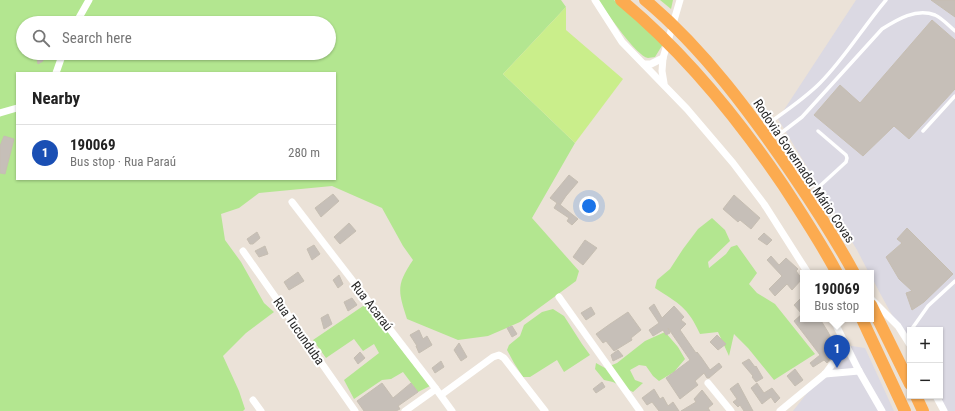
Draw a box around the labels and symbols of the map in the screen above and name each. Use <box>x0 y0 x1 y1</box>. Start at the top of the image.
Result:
street label: Rodovia Governador Mário Covas <box>750 96 858 246</box>
your location <box>579 196 599 216</box>
street label: Rua Acaraú <box>348 278 396 334</box>
street label: Rua Tucunduba <box>270 295 328 367</box>
pin: 1 <box>824 335 850 368</box>

